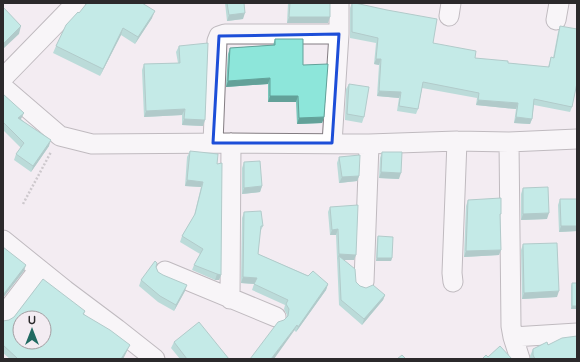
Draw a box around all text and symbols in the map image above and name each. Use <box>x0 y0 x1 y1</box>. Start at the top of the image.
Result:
north arrow <box>12 310 52 350</box>
text: U <box>28 314 36 327</box>

